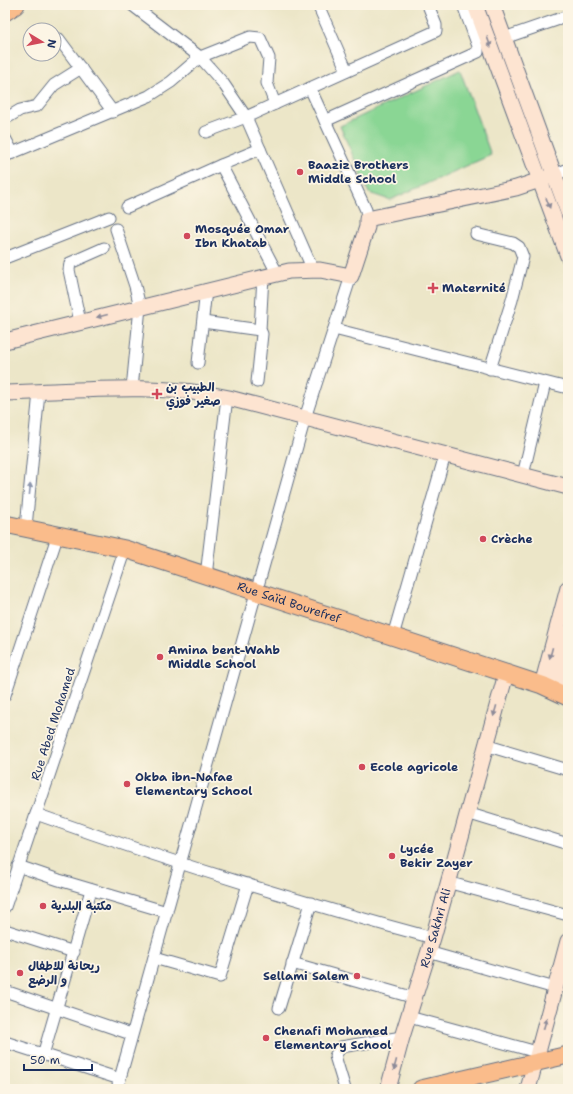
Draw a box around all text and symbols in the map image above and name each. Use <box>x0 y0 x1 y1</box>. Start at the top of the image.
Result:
north arrow <box>22 22 62 62</box>
one-way arrow <box>486 36 492 48</box>
text: N <box>43 38 59 50</box>
place label: Baaziz Brothers Middle School <box>308 157 409 187</box>
marker: Baaziz Brothers Middle School <box>295 167 305 177</box>
one-way arrow <box>546 197 552 209</box>
place label: Mosquée Omar Ibn Khatab <box>195 221 290 251</box>
marker: Mosquée Omar Ibn Khatab <box>182 231 192 241</box>
place label: Maternité <box>442 280 506 296</box>
marker: Maternité <box>427 282 439 294</box>
one-way arrow <box>96 314 108 320</box>
place label: الطبيب بن صغير فوزي <box>166 379 221 410</box>
marker: الطبيب بن صغير فوزي <box>151 388 163 400</box>
one-way arrow <box>27 482 34 495</box>
place label: Crèche <box>491 531 533 547</box>
marker: Crèche <box>478 534 488 544</box>
street label: Rue Saïd Bourefref <box>235 578 343 627</box>
place label: Amina bent-Wahb Middle School <box>168 642 280 672</box>
one-way arrow <box>548 647 554 659</box>
marker: Amina bent-Wahb Middle School <box>155 652 165 662</box>
street label: Rue Abed Mohamed <box>27 665 79 783</box>
one-way arrow <box>492 705 498 717</box>
place label: Ecole agricole <box>370 759 458 775</box>
marker: Ecole agricole <box>357 762 367 772</box>
place label: Okba ibn-Nafae Elementary School <box>135 769 252 799</box>
marker: Okba ibn-Nafae Elementary School <box>122 779 132 789</box>
place label: Lycée Bekir Zayer <box>400 841 473 871</box>
marker: Lycée Bekir Zayer <box>387 851 397 861</box>
street label: Rue Sakhri Ali <box>416 886 454 970</box>
place label: مكتبة البلدية <box>51 898 112 914</box>
marker: مكتبة البلدية <box>38 901 48 911</box>
place label: ريحانة للاطفال و الرضع <box>28 958 100 989</box>
marker: ريحانة للاطفال و الرضع <box>15 968 25 978</box>
place label: Sellami Salem <box>263 968 349 984</box>
marker: Sellami Salem <box>352 971 362 981</box>
one-way arrow <box>542 1018 548 1030</box>
place label: Chenafi Mohamed Elementary School <box>274 1023 391 1053</box>
marker: Chenafi Mohamed Elementary School <box>261 1033 271 1043</box>
scale bar <box>24 1046 92 1072</box>
text: 50 m <box>30 1052 60 1068</box>
one-way arrow <box>392 1059 398 1071</box>

